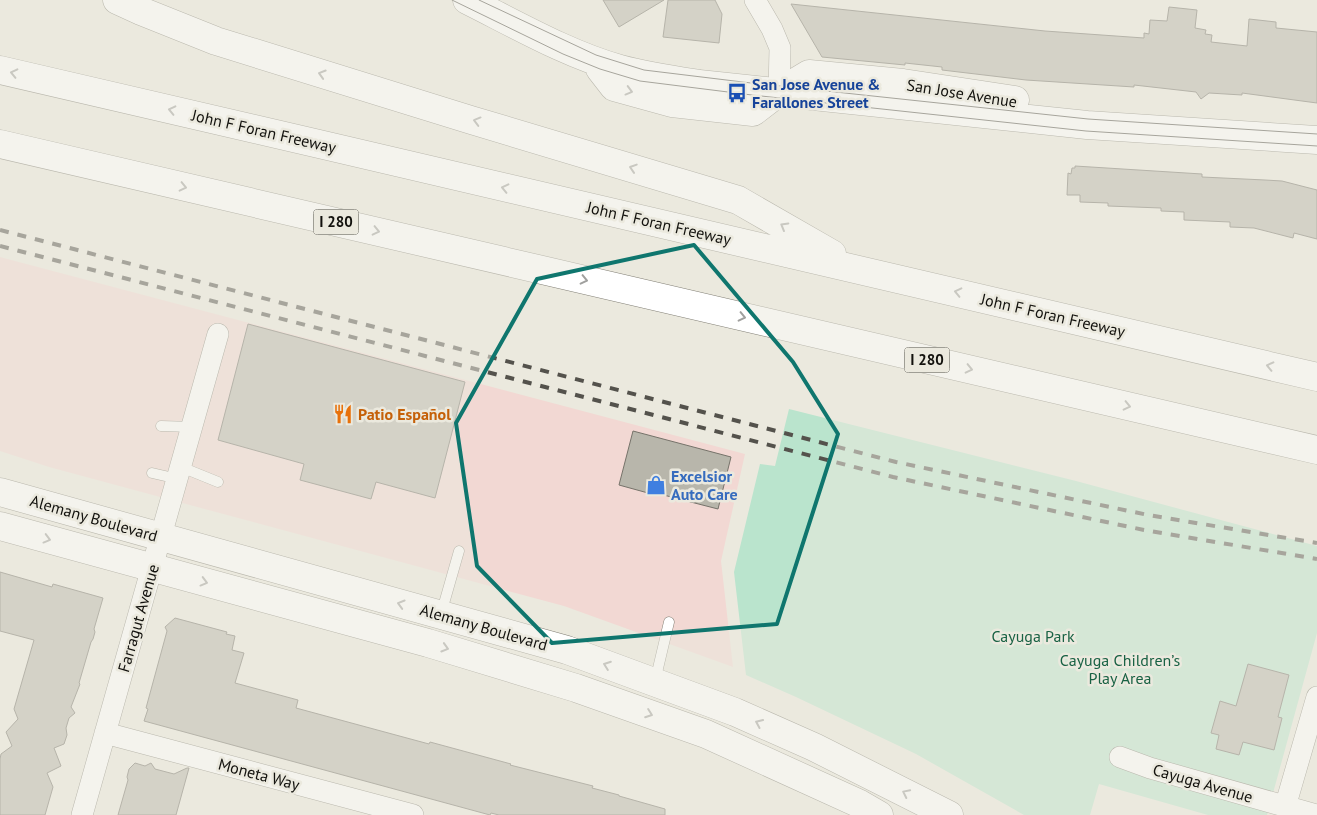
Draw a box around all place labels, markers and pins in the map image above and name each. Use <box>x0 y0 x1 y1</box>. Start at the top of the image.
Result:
place label: San Jose Avenue & Farallones Street <box>752 74 880 112</box>
bus stop icon: San Jose Avenue & Farallones Street <box>726 82 748 104</box>
restaurant icon: Patio Español <box>332 403 354 425</box>
place label: Patio Español <box>358 404 451 424</box>
place label: Excelsior Auto Care <box>671 466 738 504</box>
shop icon: Excelsior Auto Care <box>645 474 667 496</box>

